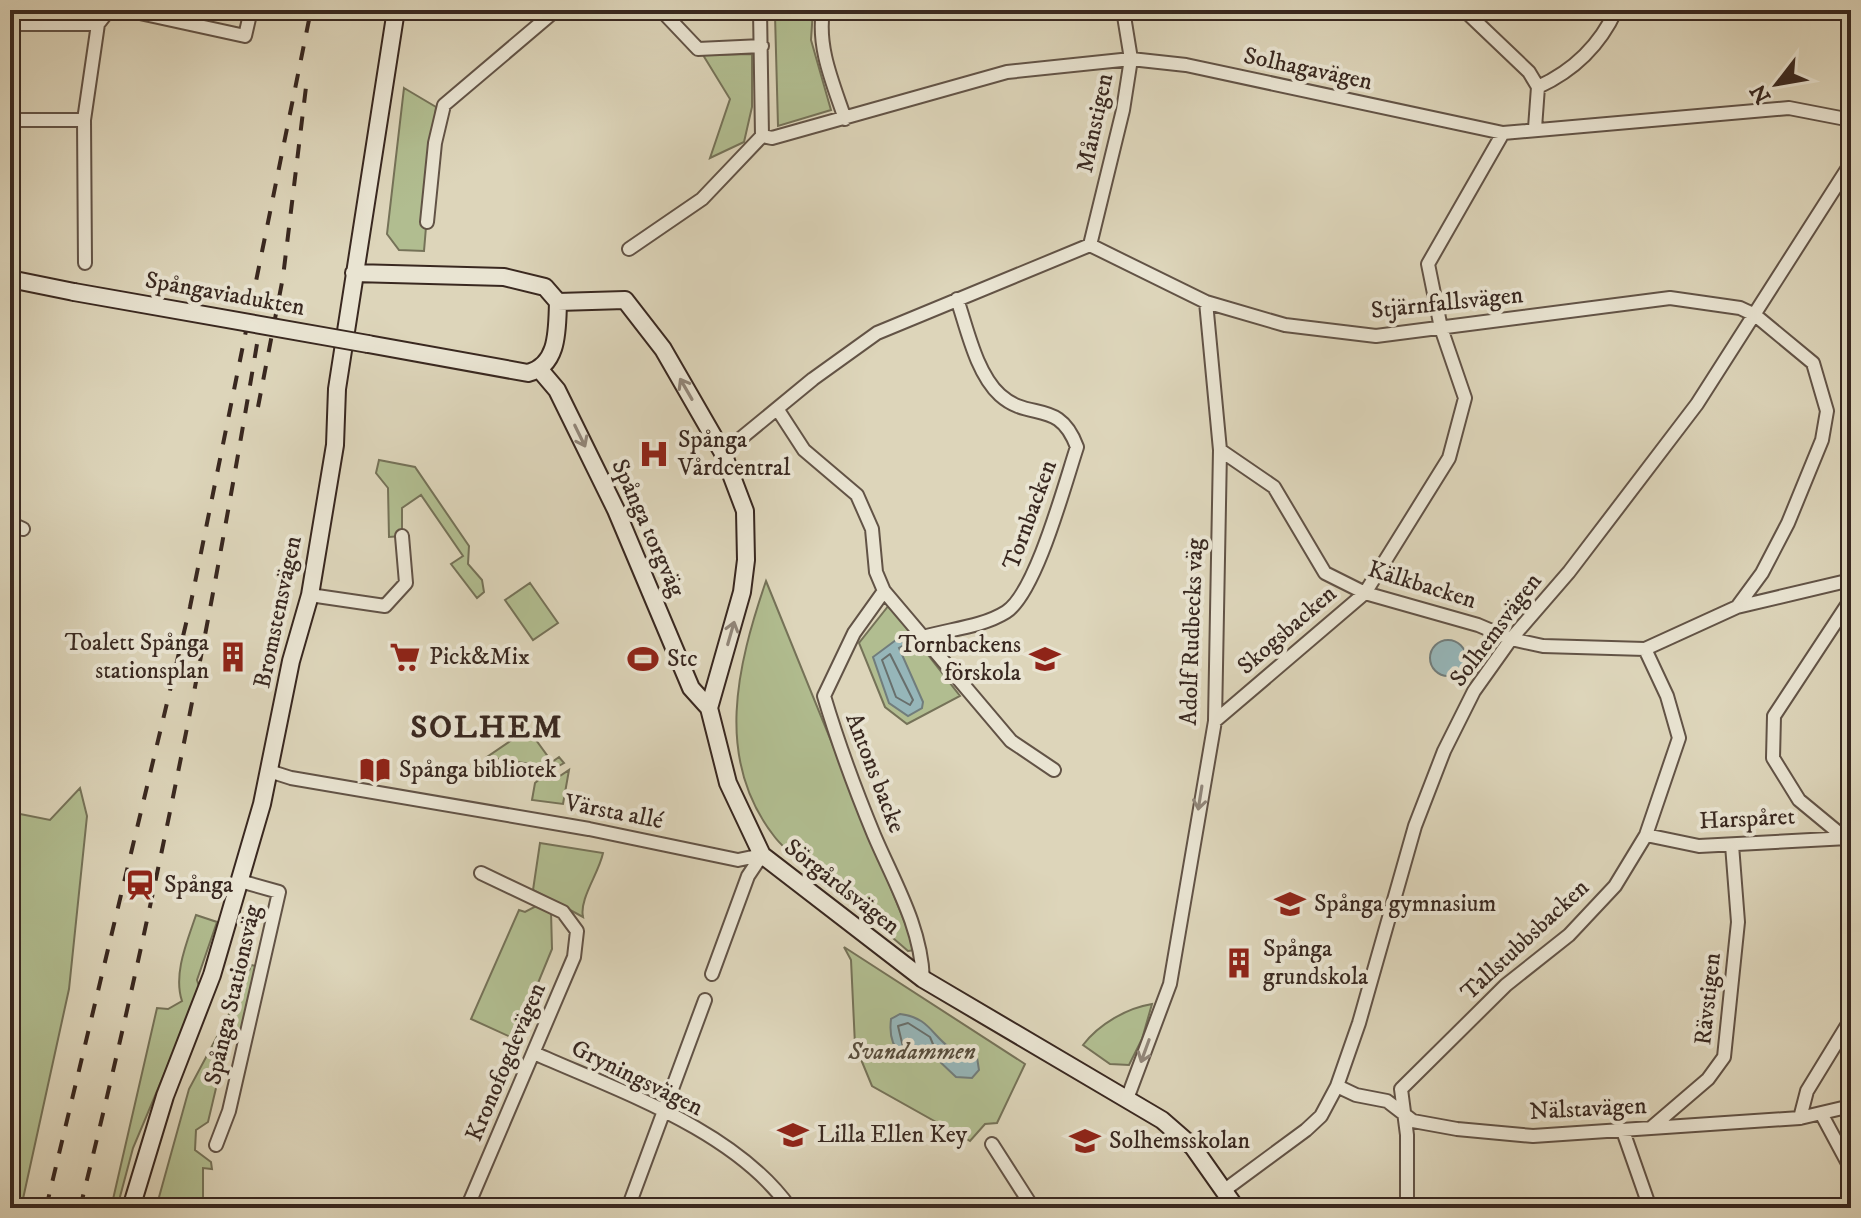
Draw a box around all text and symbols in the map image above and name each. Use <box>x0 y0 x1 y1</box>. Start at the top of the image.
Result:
street label: Solhagavägen <box>1241 41 1376 97</box>
north arrow <box>1737 44 1817 124</box>
street label: Månstigen <box>1070 70 1120 175</box>
text: N <box>1745 79 1777 108</box>
street label: Spångaviadukten <box>143 265 308 323</box>
street label: Stjärnfallsvägen <box>1369 280 1525 326</box>
one-way arrow <box>678 378 694 401</box>
one-way arrow <box>573 423 588 447</box>
place label: Spånga Vårdcentral <box>677 425 791 483</box>
hospital icon: Spånga Vårdcentral <box>637 437 671 471</box>
street label: Spånga torgväg <box>604 455 692 602</box>
street label: Tornbacken <box>996 456 1064 574</box>
street label: Bromstensvägen <box>247 533 309 691</box>
street label: Adolf Rudbecks väg <box>1174 538 1210 726</box>
street label: Kälkbacken <box>1364 554 1480 616</box>
street label: Solhemsvägen <box>1443 567 1549 693</box>
street label: Skogsbacken <box>1231 579 1343 681</box>
one-way arrow <box>725 621 740 647</box>
place label: Toalett Spånga stationsplan <box>65 628 210 686</box>
place label: Tornbackens förskola <box>898 630 1022 688</box>
building icon: Toalett Spånga stationsplan <box>216 640 250 674</box>
supermarket icon: Pick&Mix <box>388 640 422 674</box>
place label: Pick&Mix <box>429 642 530 672</box>
sports icon: Stc <box>626 642 660 676</box>
school or university icon: Tornbackens förskola <box>1028 642 1062 676</box>
place label: Stc <box>667 644 698 674</box>
district label: SOLHEM <box>411 708 563 748</box>
street label: Antons backe <box>838 709 912 837</box>
library icon: Spånga bibliotek <box>358 753 392 787</box>
place label: Spånga bibliotek <box>399 755 557 785</box>
one-way arrow <box>1192 785 1207 810</box>
street label: Värsta allé <box>561 788 666 836</box>
street label: Harspåret <box>1698 801 1796 836</box>
street label: Sörgårdsvägen <box>778 832 906 942</box>
station icon: Spånga <box>123 868 157 902</box>
place label: Spånga <box>164 870 234 900</box>
street label: Tallstubbsbacken <box>1455 873 1596 1007</box>
school or university icon: Spånga gymnasium <box>1273 887 1307 921</box>
place label: Spånga gymnasium <box>1314 889 1496 919</box>
street label: Spånga Stationsväg <box>198 902 268 1088</box>
place label: Spånga grundskola <box>1263 934 1369 992</box>
building icon: Spånga grundskola <box>1222 946 1256 980</box>
street label: Rävstigen <box>1688 951 1728 1047</box>
street label: Kronofogdevägen <box>459 978 553 1146</box>
street label: Gryningsvägen <box>566 1033 708 1123</box>
park label: Svandammen <box>847 1037 976 1067</box>
one-way arrow <box>1137 1038 1151 1063</box>
street label: Nälstavägen <box>1529 1091 1648 1127</box>
school or university icon: Lilla Ellen Key <box>776 1118 810 1152</box>
place label: Lilla Ellen Key <box>817 1120 968 1150</box>
school or university icon: Solhemsskolan <box>1068 1124 1102 1158</box>
place label: Solhemsskolan <box>1109 1126 1251 1156</box>

